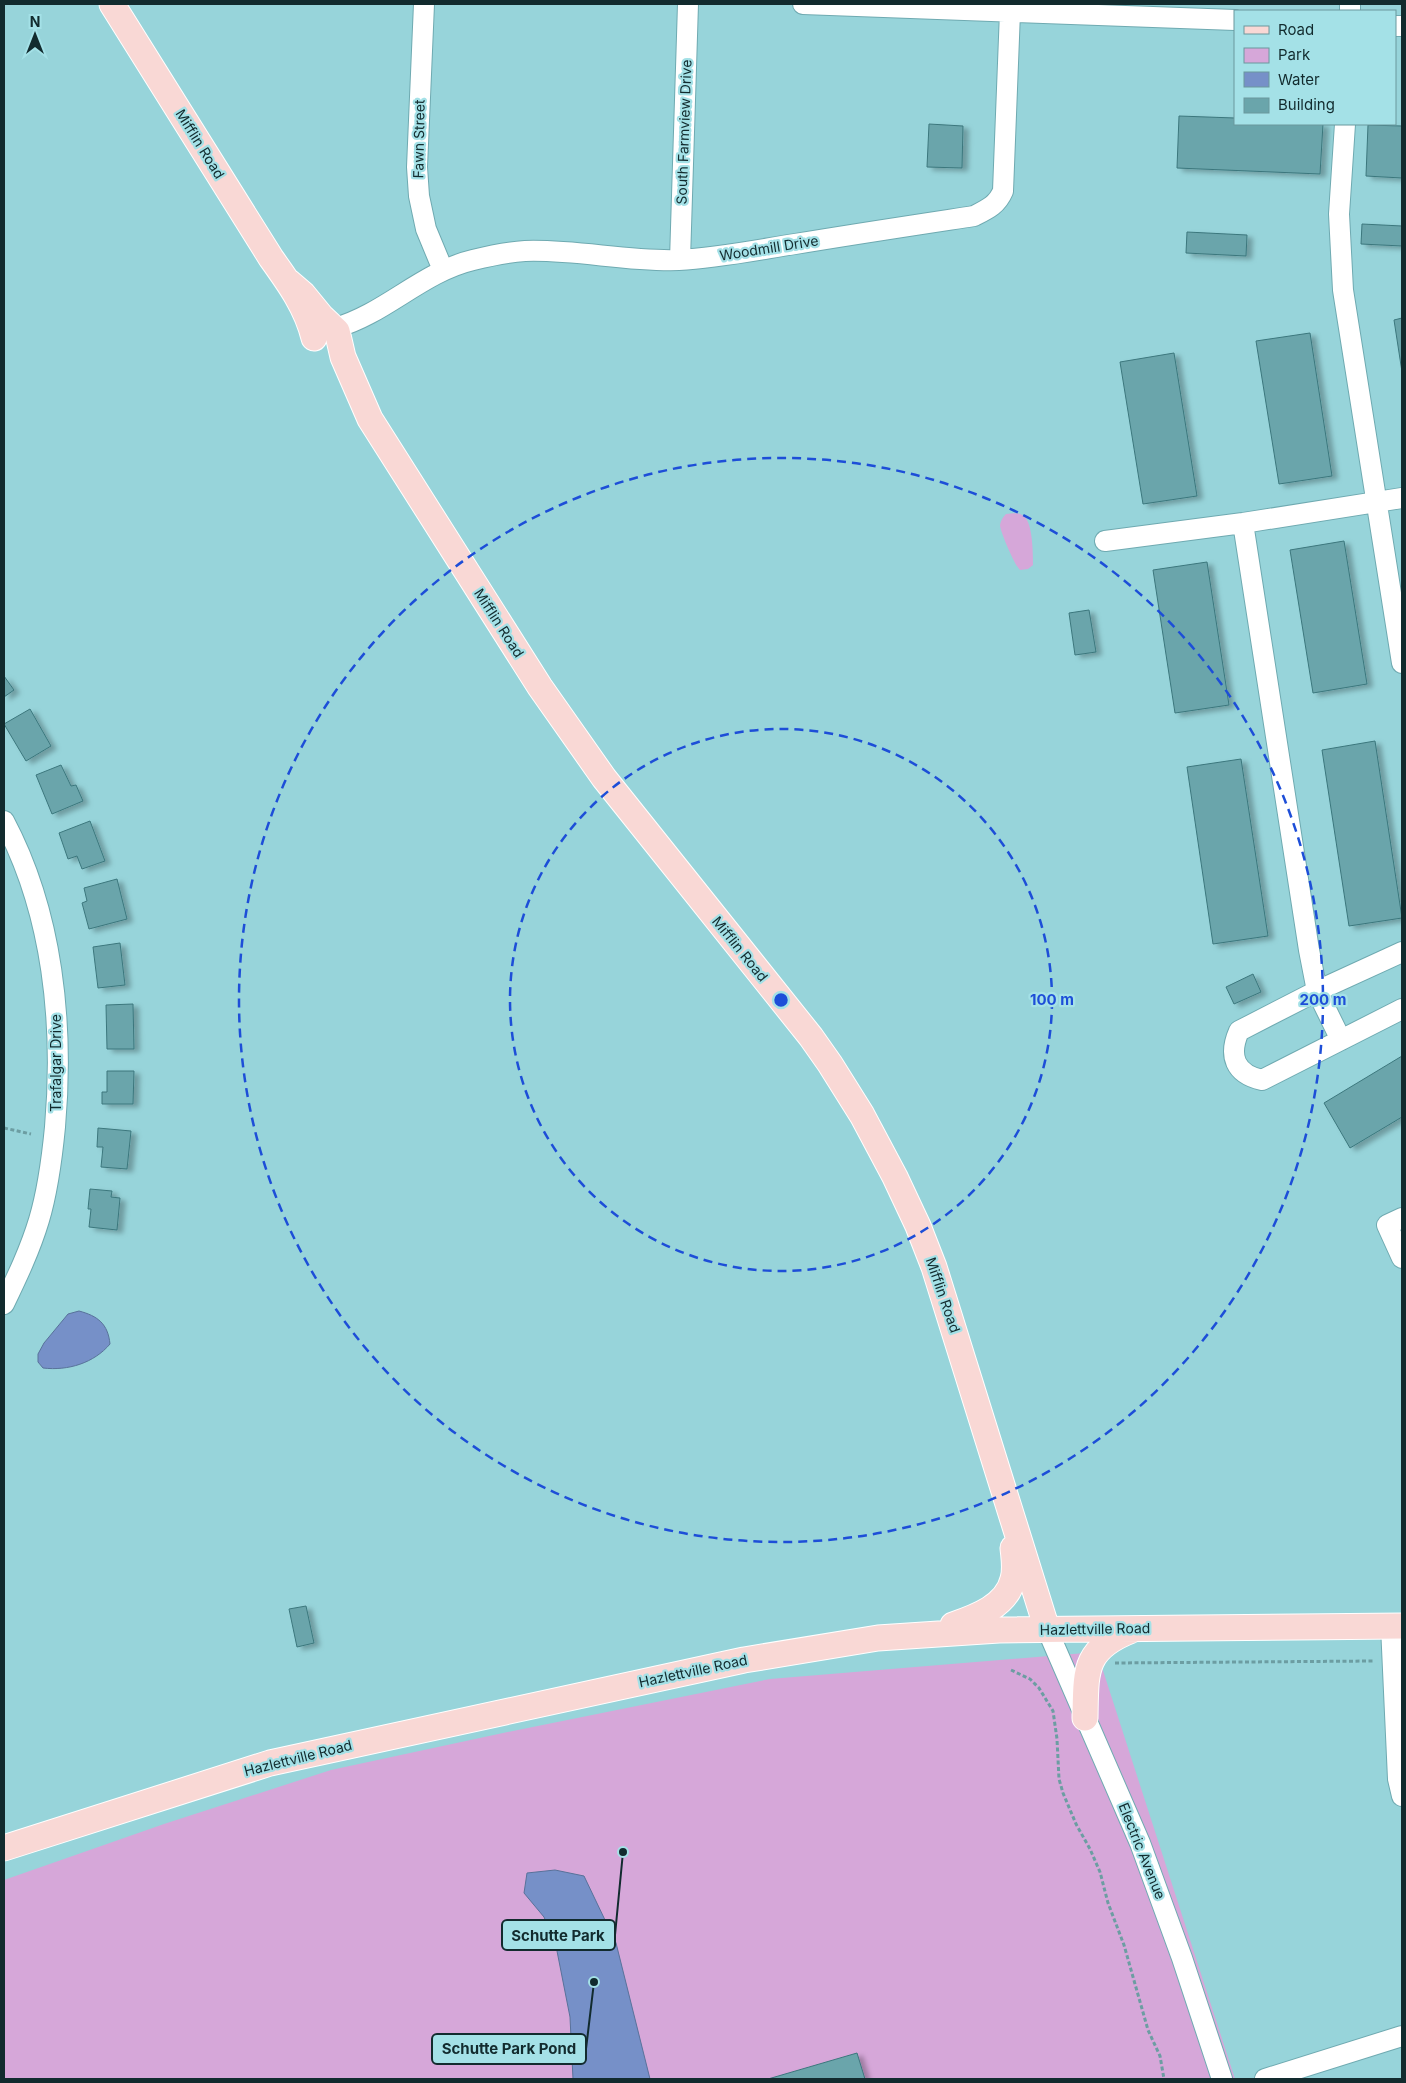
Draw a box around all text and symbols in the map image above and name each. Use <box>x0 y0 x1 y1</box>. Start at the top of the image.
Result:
north arrow <box>10 10 60 60</box>
legend <box>1234 10 1396 125</box>
text: N <box>30 13 40 30</box>
text: Road <box>1278 20 1314 39</box>
text: Park <box>1278 45 1311 64</box>
street label: South Farmview Drive <box>672 59 695 205</box>
text: Water <box>1278 70 1320 89</box>
text: Building <box>1278 95 1335 114</box>
street label: Fawn Street <box>409 99 428 179</box>
street label: Mifflin Road <box>172 106 228 182</box>
street label: Woodmill Drive <box>718 231 819 264</box>
street label: Mifflin Road <box>471 585 528 660</box>
street label: Mifflin Road <box>709 913 772 985</box>
text: 100 m <box>1030 990 1074 1009</box>
text: 200 m <box>1300 990 1346 1009</box>
centre of rings <box>772 991 790 1009</box>
street label: Trafalgar Drive <box>47 1014 64 1112</box>
street label: Mifflin Road <box>923 1255 964 1335</box>
street label: Hazlettville Road <box>1040 1619 1150 1638</box>
street label: Hazlettville Road <box>637 1651 749 1690</box>
street label: Hazlettville Road <box>242 1736 354 1779</box>
street label: Electric Avenue <box>1115 1800 1170 1902</box>
callout: Schutte Park <box>502 1920 615 1950</box>
text: Schutte Park <box>511 1926 605 1945</box>
callout: Schutte Park Pond <box>432 2034 586 2064</box>
text: Schutte Park Pond <box>442 2039 576 2058</box>

